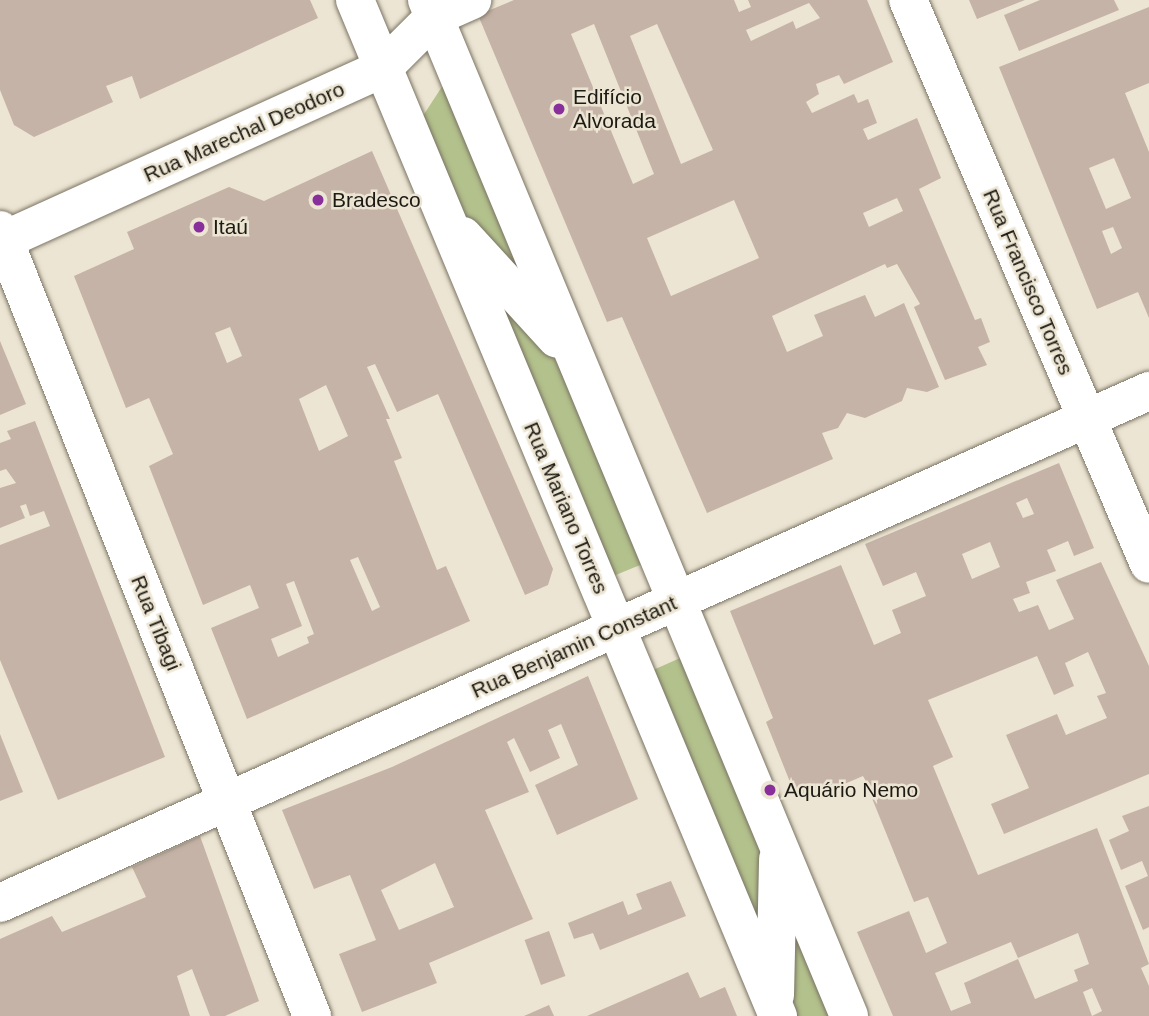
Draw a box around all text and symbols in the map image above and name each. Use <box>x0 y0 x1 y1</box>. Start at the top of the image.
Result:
street label: Rua Marechal Deodoro <box>140 76 348 188</box>
place label: Edifício Alvorada <box>573 84 656 134</box>
marker: Edifício Alvorada <box>551 101 567 117</box>
street label: Rua Francisco Torres <box>977 185 1079 379</box>
place label: Bradesco <box>332 187 421 213</box>
marker: Bradesco <box>310 192 326 208</box>
place label: Itaú <box>213 214 248 240</box>
marker: Itaú <box>191 219 207 235</box>
street label: Rua Mariano Torres <box>518 418 614 598</box>
street label: Rua Tibagi <box>125 572 187 674</box>
street label: Rua Benjamin Constant <box>468 590 680 704</box>
place label: Aquário Nemo <box>784 777 918 803</box>
marker: Aquário Nemo <box>762 782 778 798</box>

